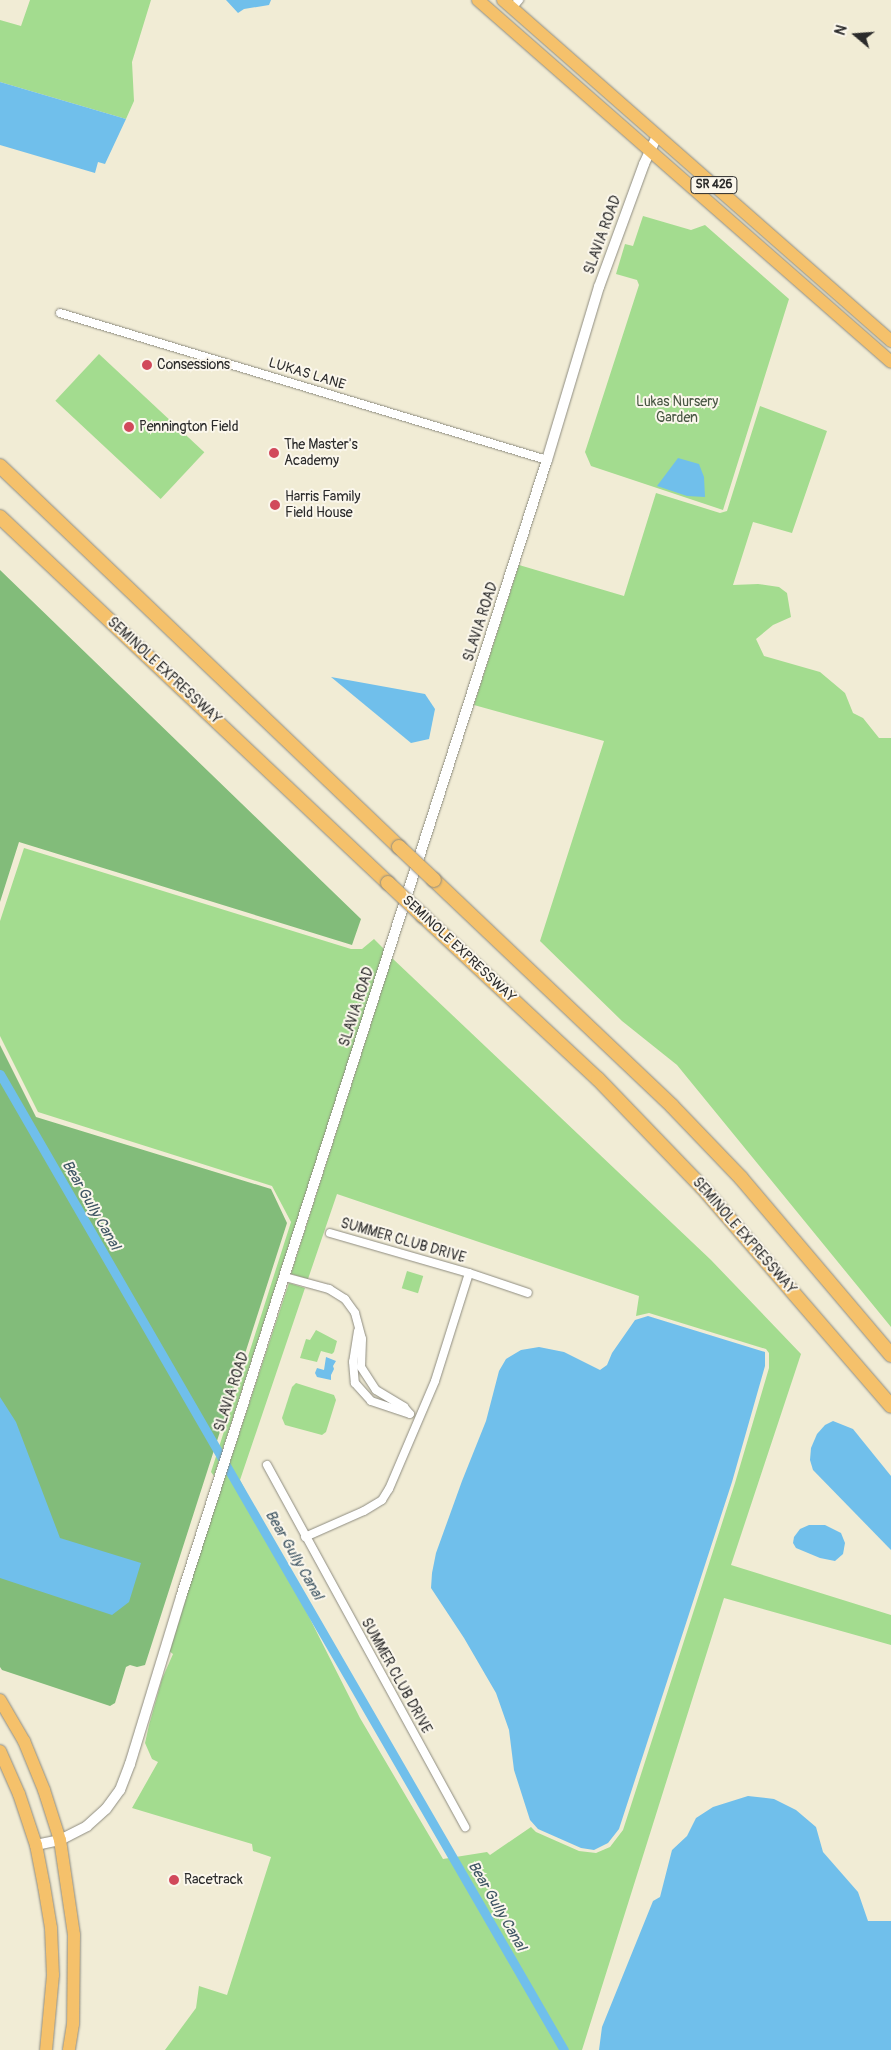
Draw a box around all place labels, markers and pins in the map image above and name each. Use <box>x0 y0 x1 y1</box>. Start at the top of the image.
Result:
place label: Consessions <box>157 357 230 373</box>
marker: Consessions <box>141 359 153 371</box>
place label: Pennington Field <box>139 419 239 435</box>
marker: Pennington Field <box>123 421 135 433</box>
place label: The Master's Academy <box>284 437 358 470</box>
marker: The Master's Academy <box>268 447 280 459</box>
place label: Harris Family Field House <box>285 489 360 522</box>
marker: Harris Family Field House <box>269 499 281 511</box>
place label: Racetrack <box>184 1872 243 1888</box>
marker: Racetrack <box>168 1874 180 1886</box>

